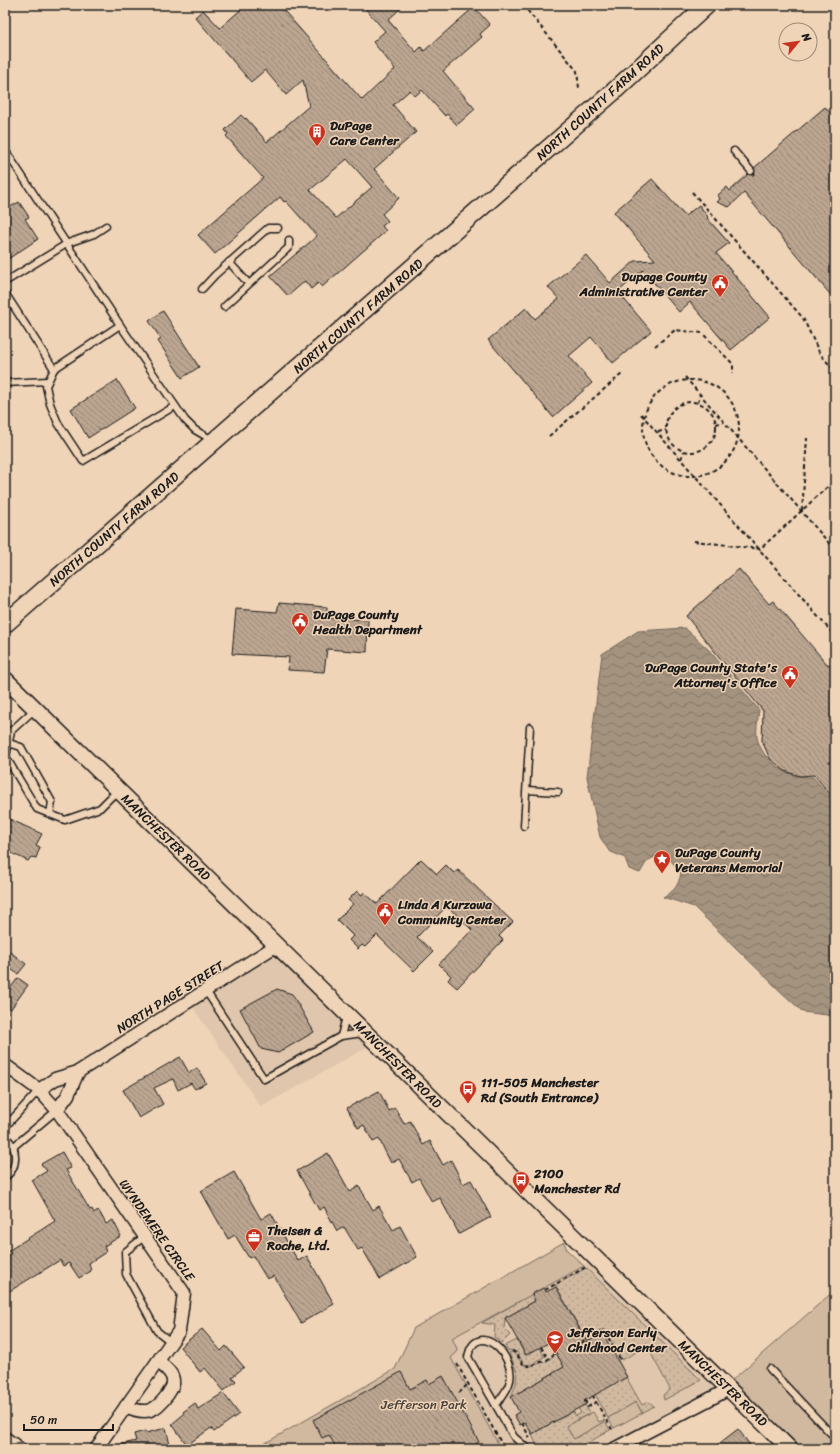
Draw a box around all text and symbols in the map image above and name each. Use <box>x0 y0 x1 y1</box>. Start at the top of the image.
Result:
north arrow <box>778 22 818 62</box>
text: N <box>796 29 817 46</box>
street label: NORTH COUNTY FARM ROAD <box>530 38 670 166</box>
place label: DuPage Care Center <box>329 114 400 152</box>
building icon: DuPage Care Center <box>307 122 327 147</box>
street label: NORTH COUNTY FARM ROAD <box>288 253 429 379</box>
place label: Dupage County Administrative Center <box>578 265 709 303</box>
public building icon: Dupage County Administrative Center <box>710 273 730 298</box>
street label: NORTH COUNTY FARM ROAD <box>44 466 185 592</box>
place label: DuPage County Health Department <box>312 603 423 641</box>
public building icon: DuPage County Health Department <box>290 611 310 636</box>
place label: DuPage County State's Attorney's Office <box>645 656 778 694</box>
public building icon: DuPage County State's Attorney's Office <box>780 664 800 689</box>
street label: MANCHESTER ROAD <box>116 788 217 886</box>
place label: DuPage County Veterans Memorial <box>675 841 783 879</box>
place icon: DuPage County Veterans Memorial <box>652 849 672 874</box>
place label: Linda A Kurzawa Community Center <box>397 893 507 931</box>
public building icon: Linda A Kurzawa Community Center <box>375 901 395 926</box>
street label: NORTH PAGE STREET <box>111 954 229 1040</box>
street label: MANCHESTER ROAD <box>348 1014 448 1114</box>
place label: 111-505 Manchester Rd (South Entrance) <box>480 1071 600 1109</box>
bus stop icon: 111-505 Manchester Rd (South Entrance) <box>458 1079 478 1104</box>
place label: 2100 Manchester Rd <box>533 1162 621 1200</box>
bus stop icon: 2100 Manchester Rd <box>511 1170 531 1195</box>
street label: WYNDEMERE CIRCLE <box>113 1174 201 1286</box>
place label: Theisen & Roche, Ltd. <box>266 1219 330 1257</box>
office icon: Theisen & Roche, Ltd. <box>244 1227 264 1252</box>
place label: Jefferson Early Childhood Center <box>567 1321 668 1359</box>
school or university icon: Jefferson Early Childhood Center <box>545 1329 565 1354</box>
street label: MANCHESTER ROAD <box>673 1334 774 1432</box>
park label: Jefferson Park <box>380 1393 467 1416</box>
scale bar <box>24 1406 113 1432</box>
text: 50 m <box>30 1409 57 1431</box>

